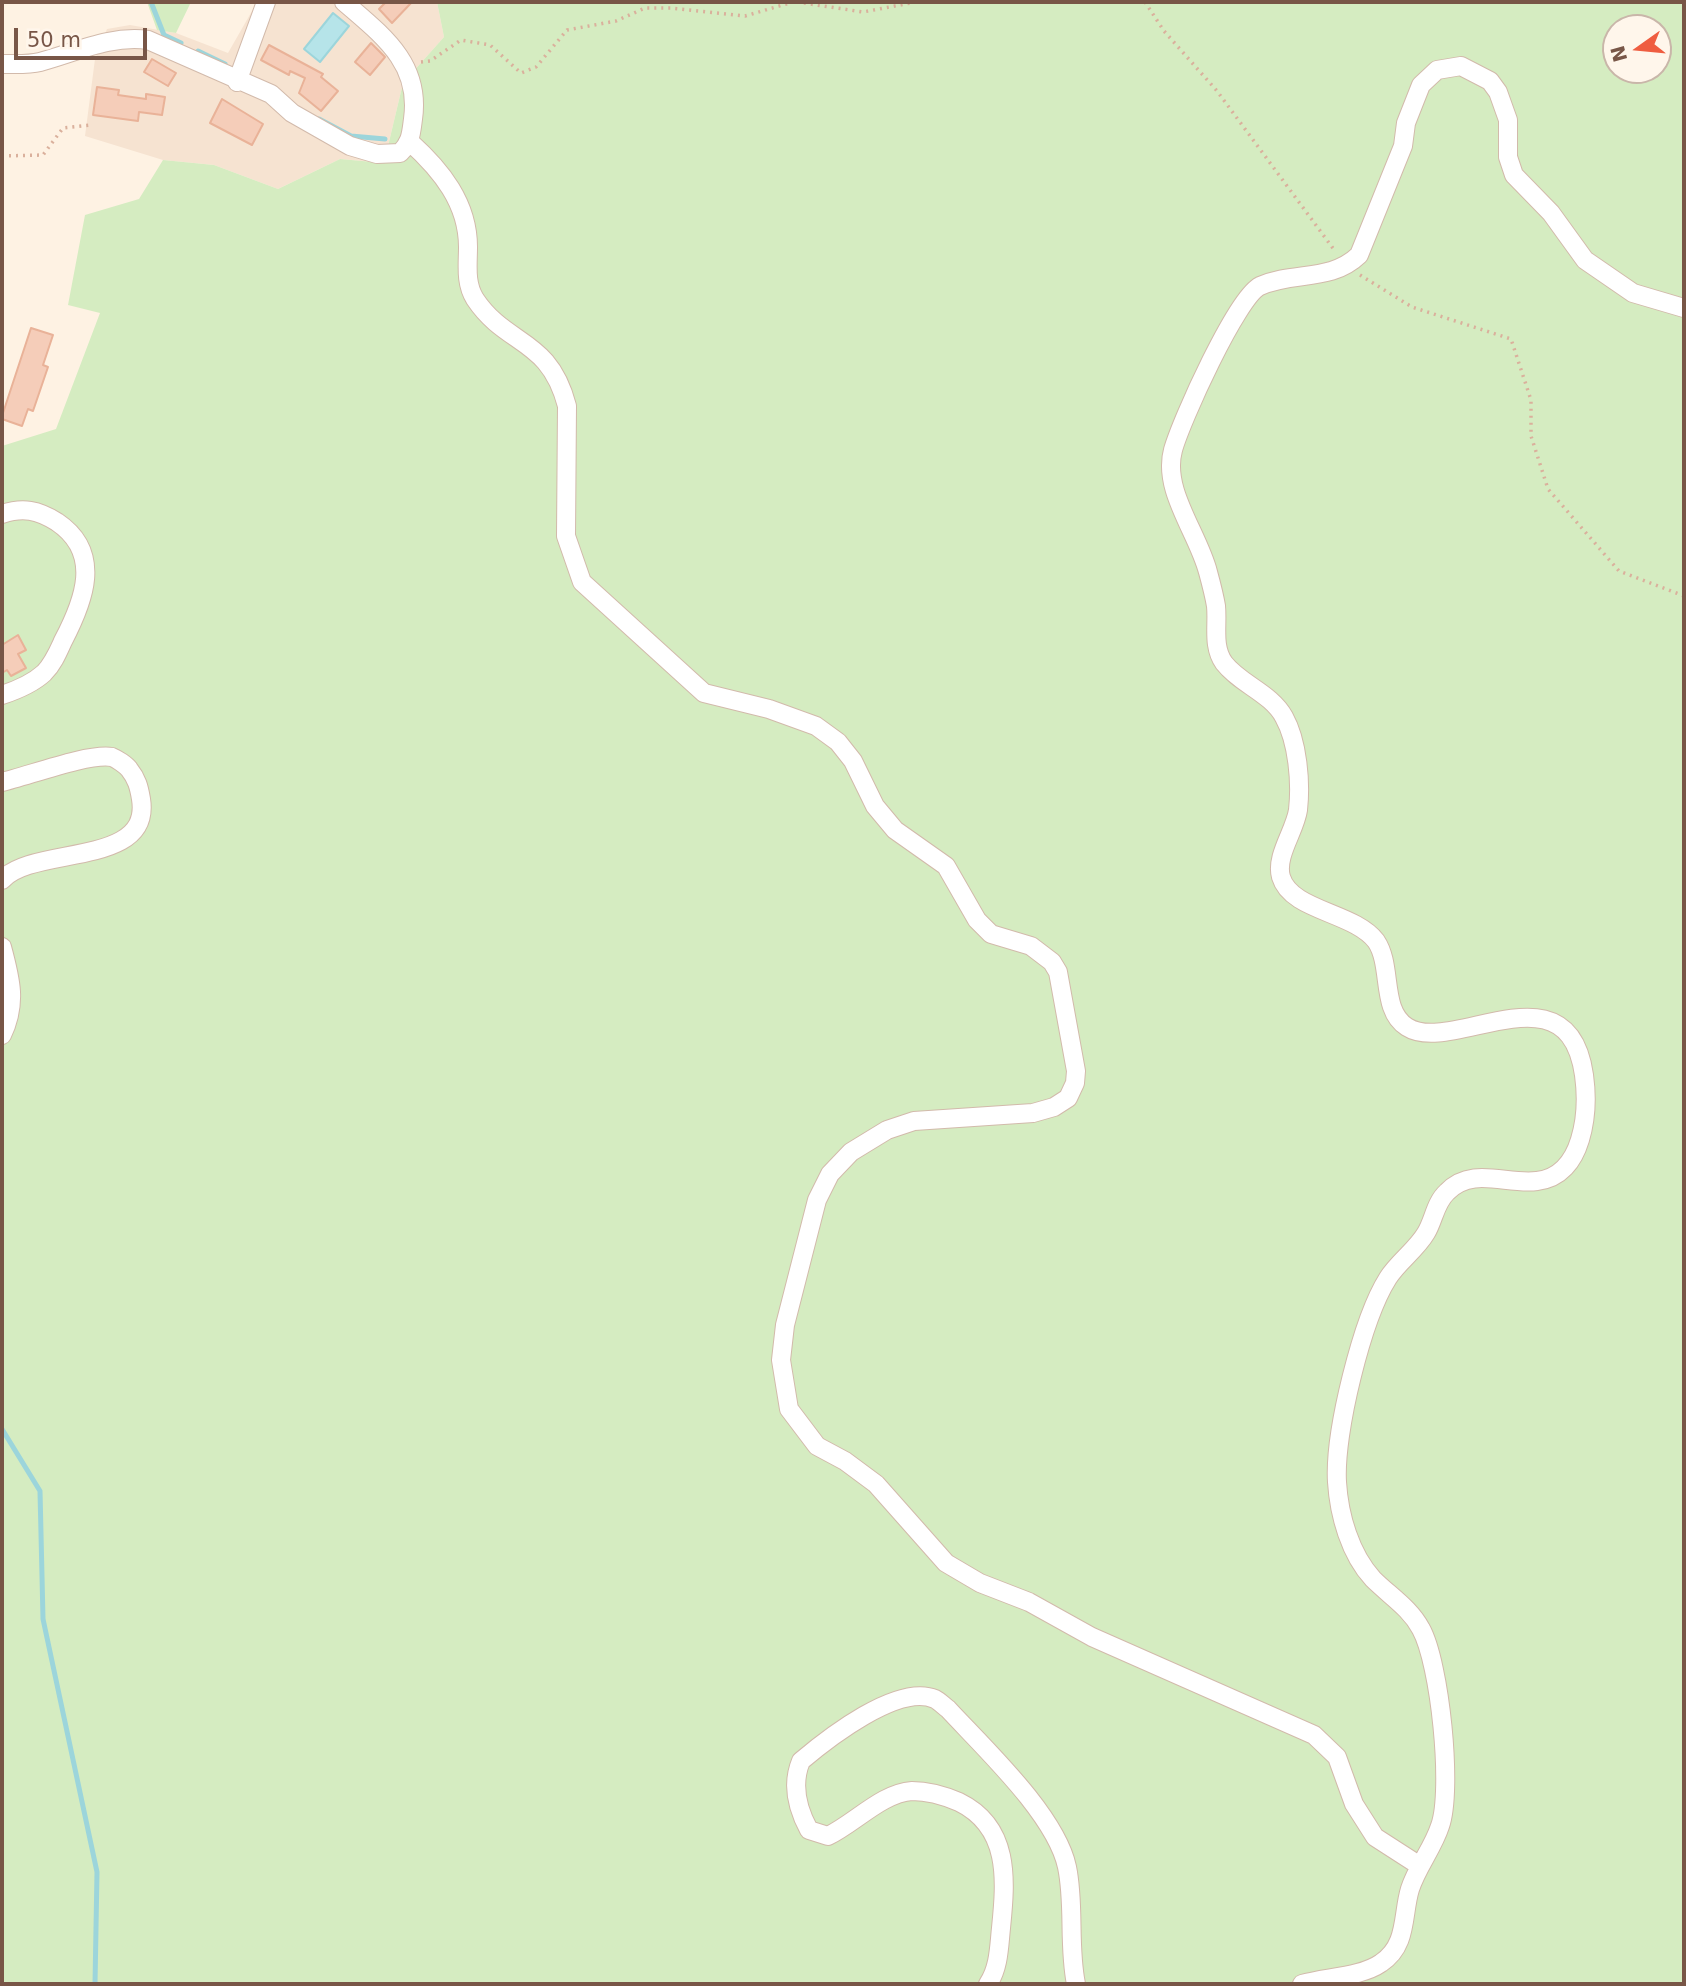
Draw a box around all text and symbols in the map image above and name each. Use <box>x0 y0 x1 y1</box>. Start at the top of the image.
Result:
scale bar <box>18 14 150 58</box>
north arrow <box>1602 14 1672 84</box>
text: 50 m <box>27 28 81 52</box>
text: N <box>1606 43 1631 64</box>

